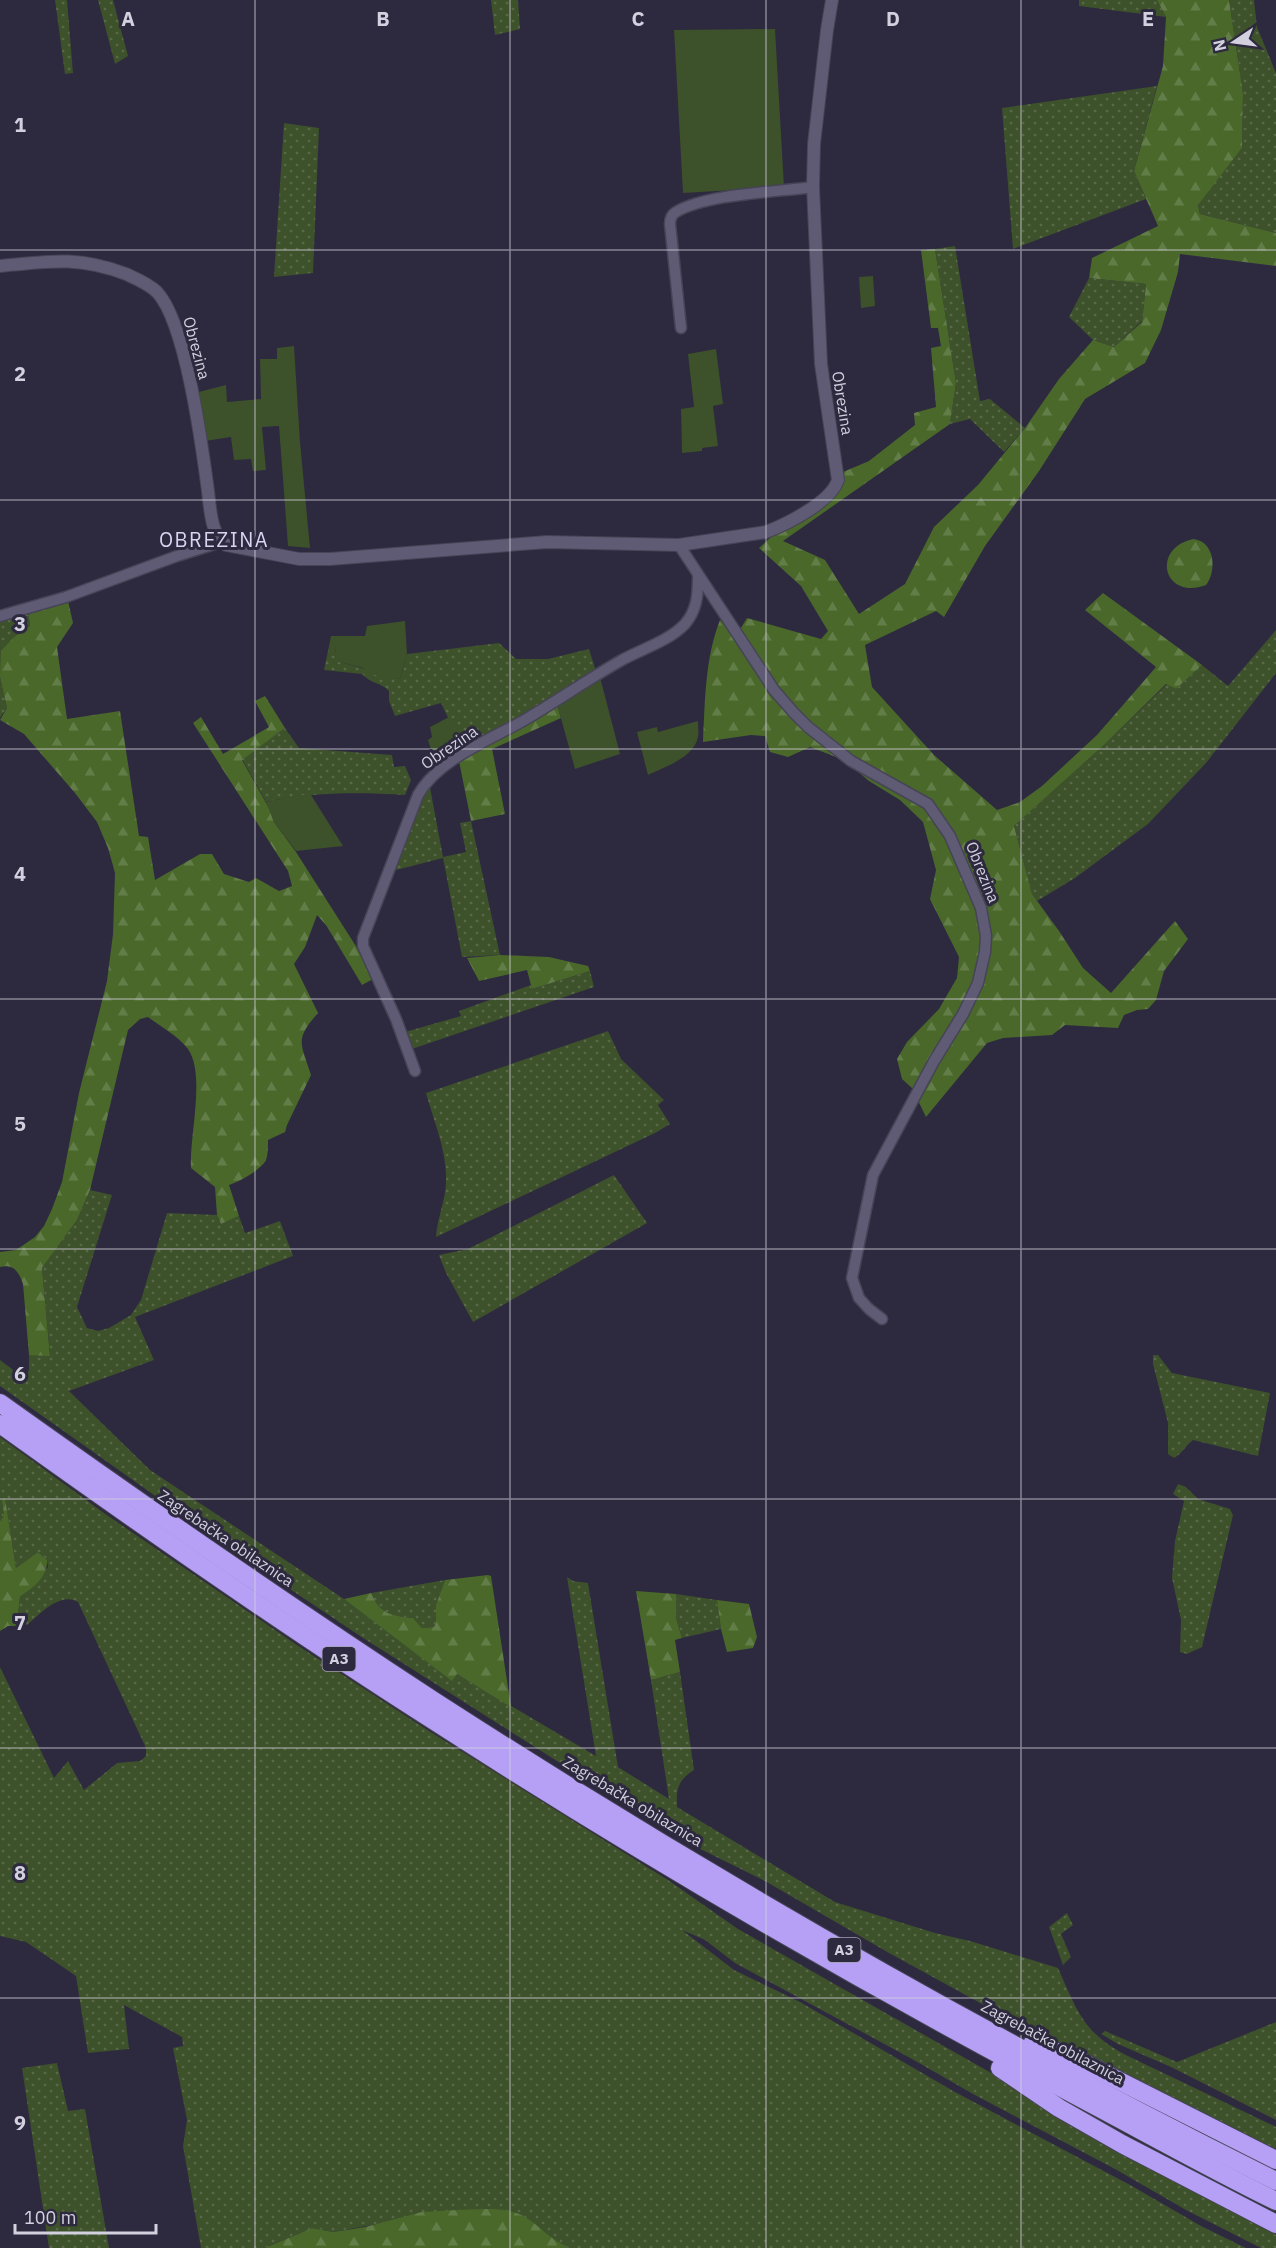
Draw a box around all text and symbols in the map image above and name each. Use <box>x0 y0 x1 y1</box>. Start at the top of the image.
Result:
text: A <box>121 5 135 32</box>
text: B <box>376 5 390 32</box>
text: C <box>631 5 645 32</box>
text: D <box>886 5 900 32</box>
text: E <box>1142 5 1154 32</box>
north arrow <box>1204 12 1264 72</box>
text: N <box>1208 37 1230 53</box>
text: 1 <box>14 111 26 138</box>
street label: Obrezina <box>179 314 215 382</box>
text: 2 <box>14 360 26 387</box>
street label: Obrezina <box>828 370 858 437</box>
district label: OBREZINA <box>159 526 269 553</box>
text: 3 <box>14 610 26 637</box>
street label: Obrezina <box>417 721 482 773</box>
street label: Obrezina <box>962 839 1004 906</box>
text: 4 <box>14 860 26 887</box>
text: 5 <box>14 1110 26 1137</box>
text: 6 <box>14 1360 26 1387</box>
street label: Zagrebačka obilaznica <box>154 1485 298 1591</box>
text: 7 <box>14 1609 26 1636</box>
road number: A3 <box>322 1647 356 1671</box>
street label: Zagrebačka obilaznica <box>559 1751 707 1851</box>
text: 8 <box>14 1859 26 1886</box>
road number: A3 <box>828 1938 860 1962</box>
street label: Zagrebačka obilaznica <box>978 1996 1129 2089</box>
text: 9 <box>14 2109 26 2136</box>
scale bar <box>15 2197 156 2235</box>
text: 100 m <box>24 2206 76 2229</box>

